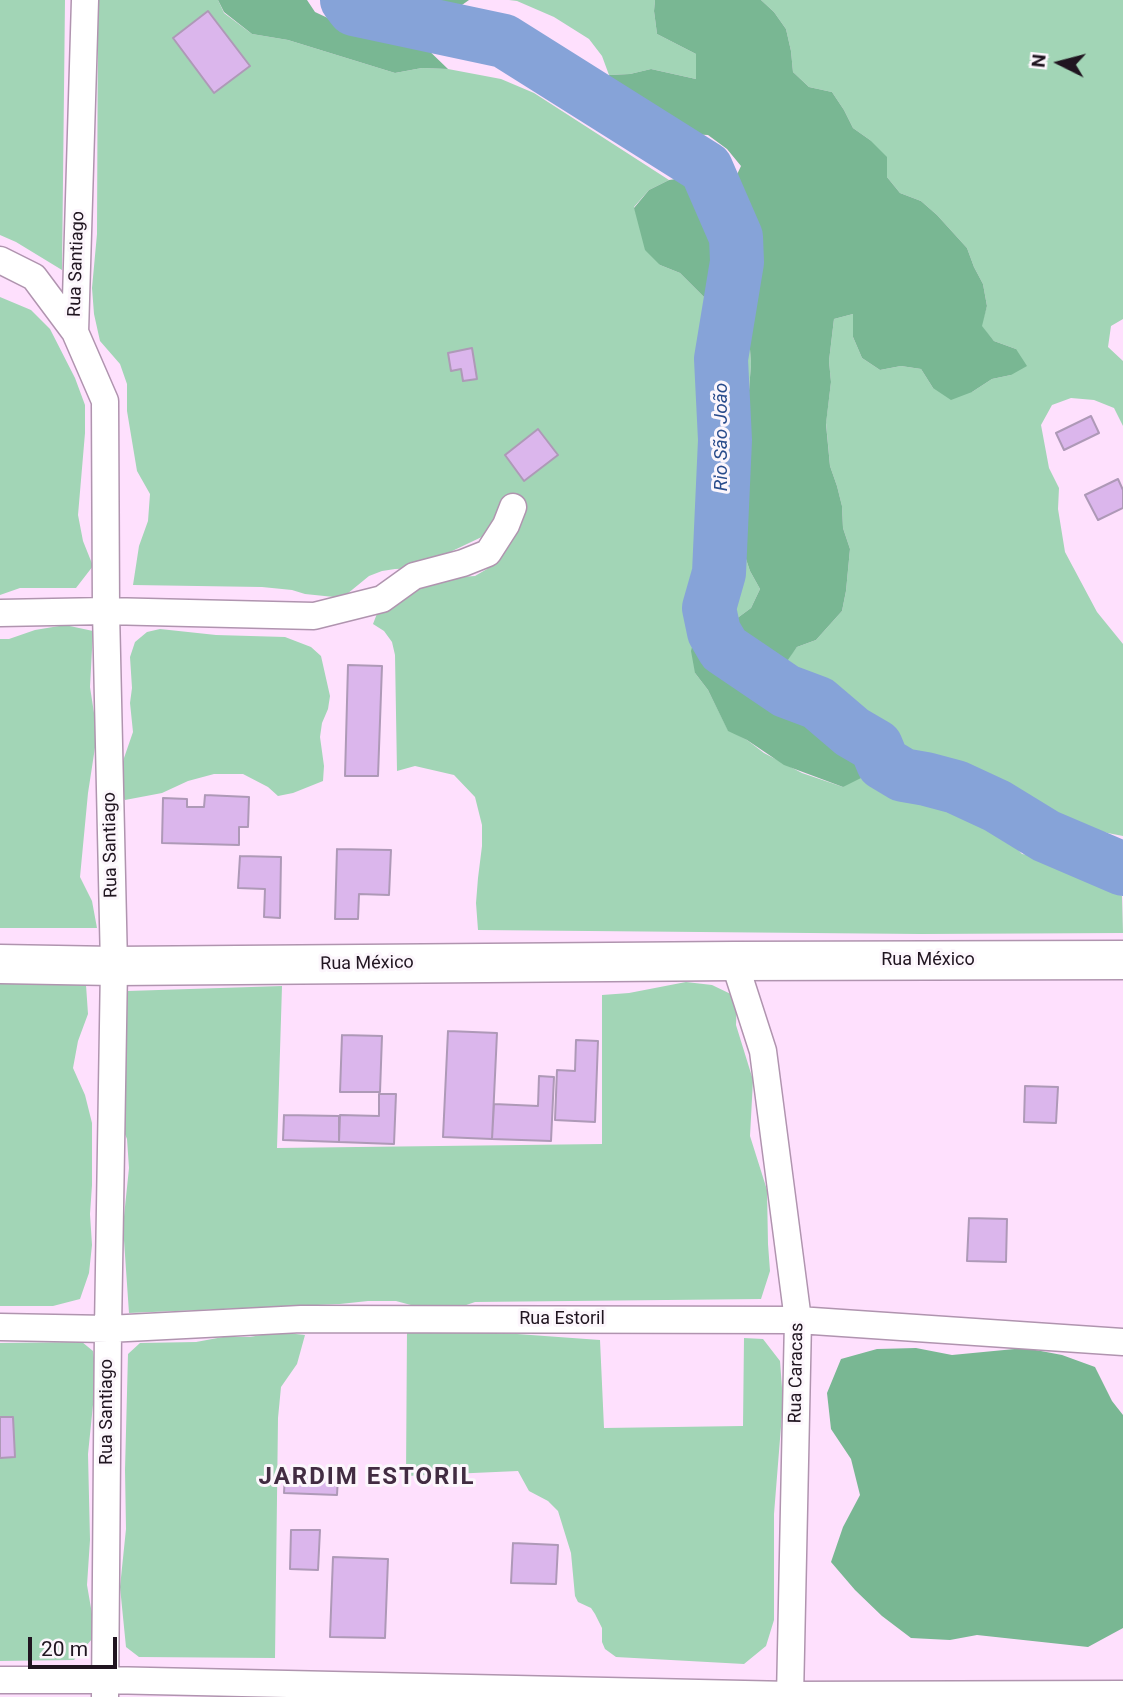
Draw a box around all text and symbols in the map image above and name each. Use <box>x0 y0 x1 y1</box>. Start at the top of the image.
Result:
north arrow <box>1025 28 1095 98</box>
text: N <box>1026 53 1051 69</box>
street label: Rua Santiago <box>64 211 90 317</box>
water label: Rio São João <box>711 383 733 491</box>
street label: Rua Santiago <box>99 792 123 898</box>
street label: Rua México <box>881 949 975 971</box>
street label: Rua México <box>320 952 414 976</box>
street label: Rua Estoril <box>519 1308 605 1330</box>
street label: Rua Caracas <box>785 1322 809 1424</box>
street label: Rua Santiago <box>96 1359 118 1465</box>
district label: JARDIM ESTORIL <box>260 1464 474 1492</box>
scale bar <box>32 1624 121 1668</box>
text: 20 m <box>41 1637 88 1661</box>

